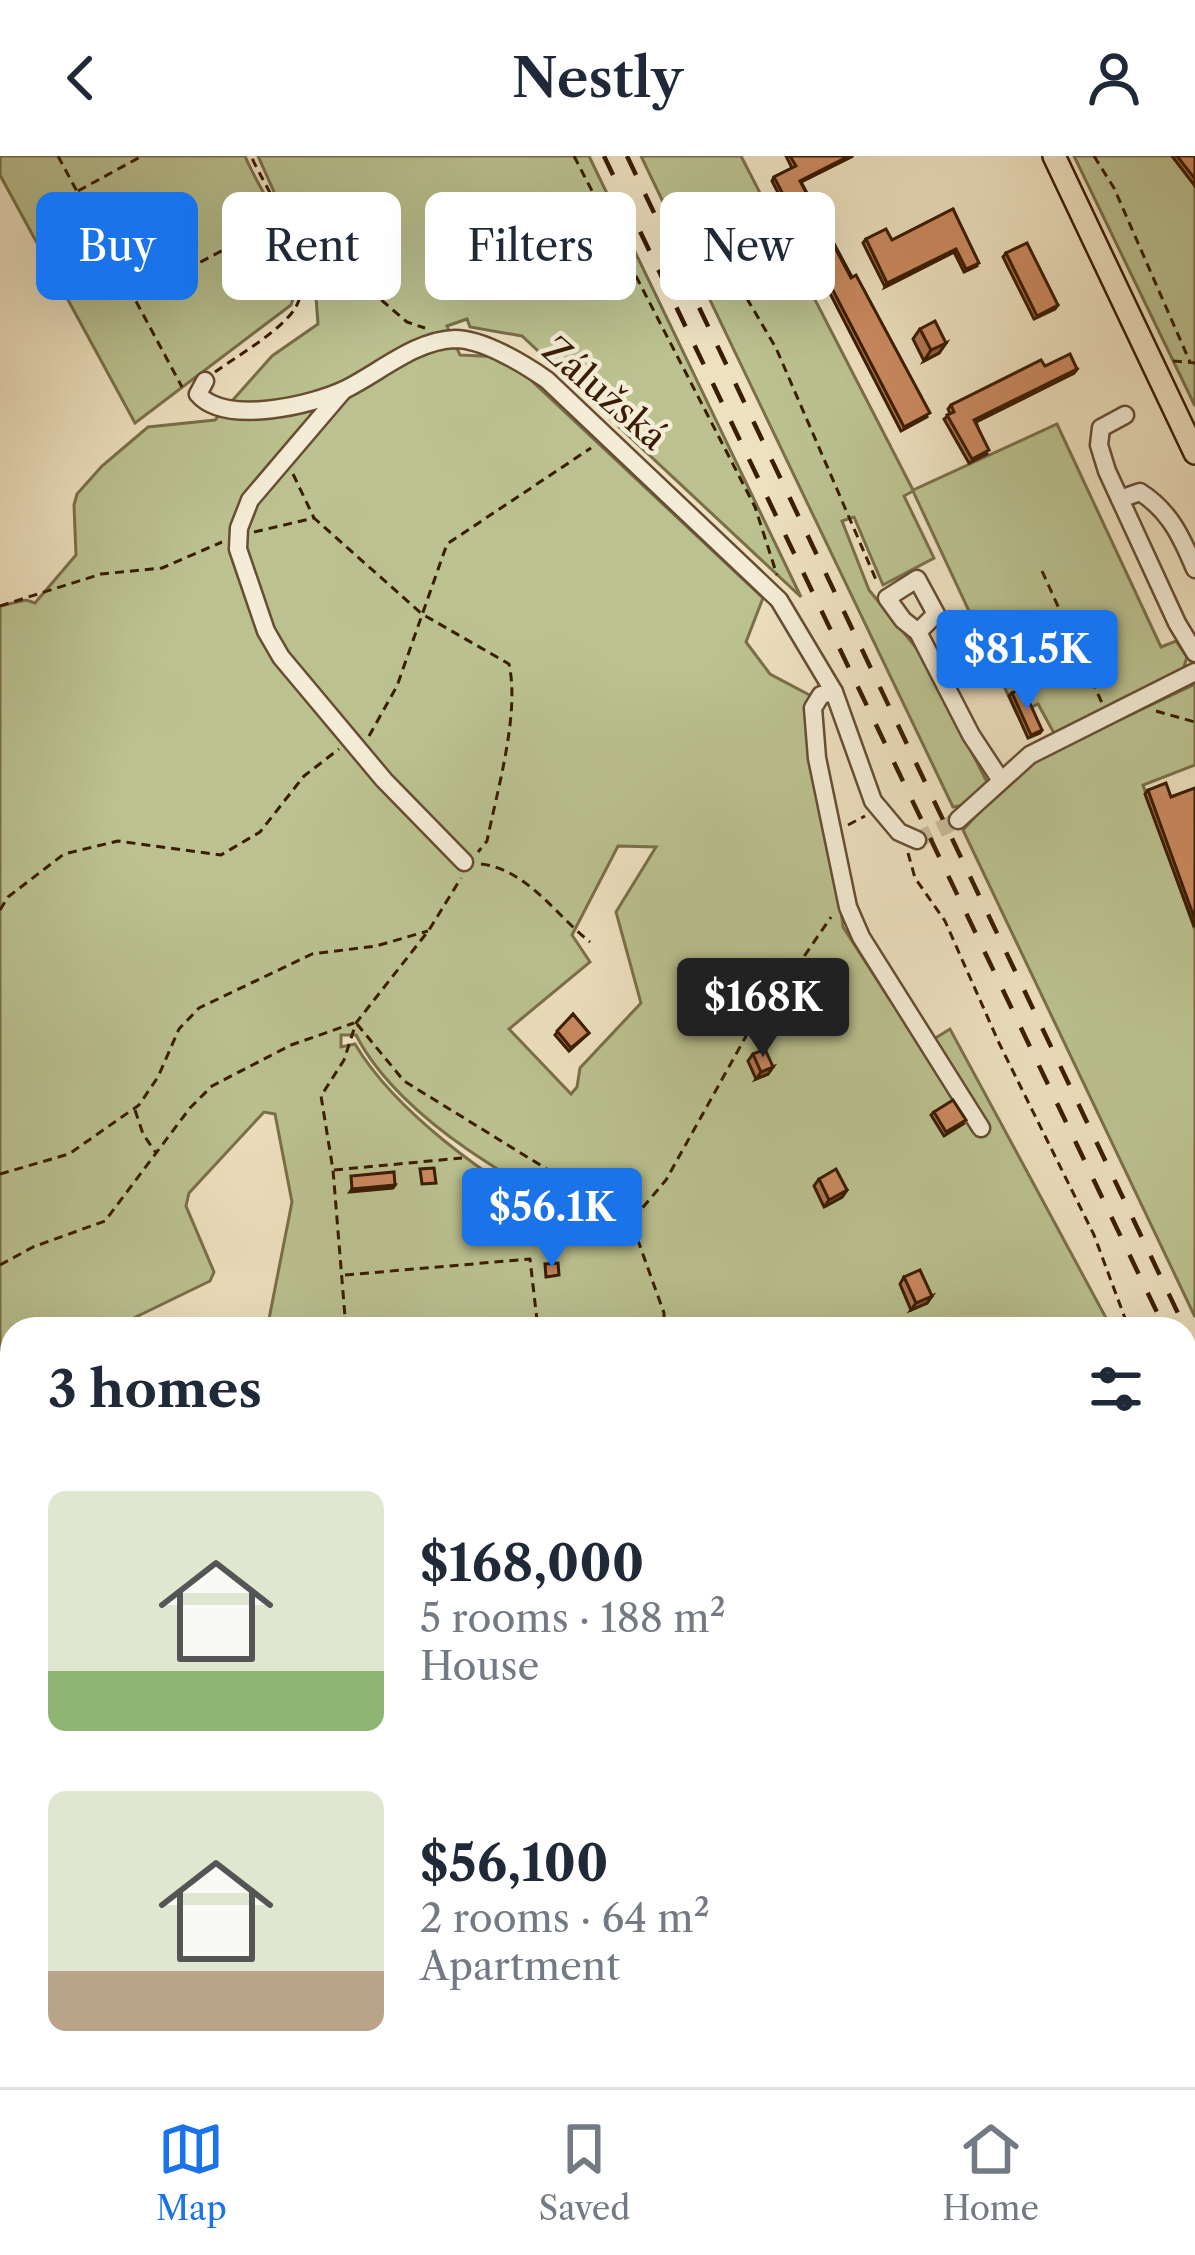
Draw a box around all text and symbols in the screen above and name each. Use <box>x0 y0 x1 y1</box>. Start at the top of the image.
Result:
icon: back <box>48 45 114 111</box>
text: Nestly <box>512 45 683 111</box>
icon: person <box>1081 45 1147 111</box>
chip: Buy <box>36 192 198 300</box>
chip: Rent <box>222 192 401 300</box>
chip: Filters <box>425 192 636 300</box>
chip: New <box>660 192 835 300</box>
street label: Zálužská <box>534 327 676 459</box>
pin: $81.5K <box>929 610 1125 712</box>
text: $81.5K <box>964 625 1090 673</box>
pin: $168K <box>679 958 847 1060</box>
text: $168K <box>704 973 822 1021</box>
pin: $56.1K <box>454 1168 650 1270</box>
text: $56.1K <box>489 1183 615 1231</box>
icon: filters <box>1083 1356 1149 1422</box>
text: 3 homes <box>48 1358 262 1420</box>
text: $168,000 <box>420 1532 644 1594</box>
icon: home <box>144 1539 288 1683</box>
text: 5 rooms · 188 m² <box>420 1594 726 1642</box>
text: House <box>420 1642 539 1690</box>
text: $56,100 <box>420 1832 609 1894</box>
icon: home <box>144 1839 288 1983</box>
text: 2 rooms · 64 m² <box>420 1894 710 1942</box>
text: Apartment <box>420 1942 620 1990</box>
tab: Map <box>156 2116 227 2229</box>
tab: Saved <box>539 2116 630 2229</box>
tab: Home <box>942 2116 1039 2229</box>

